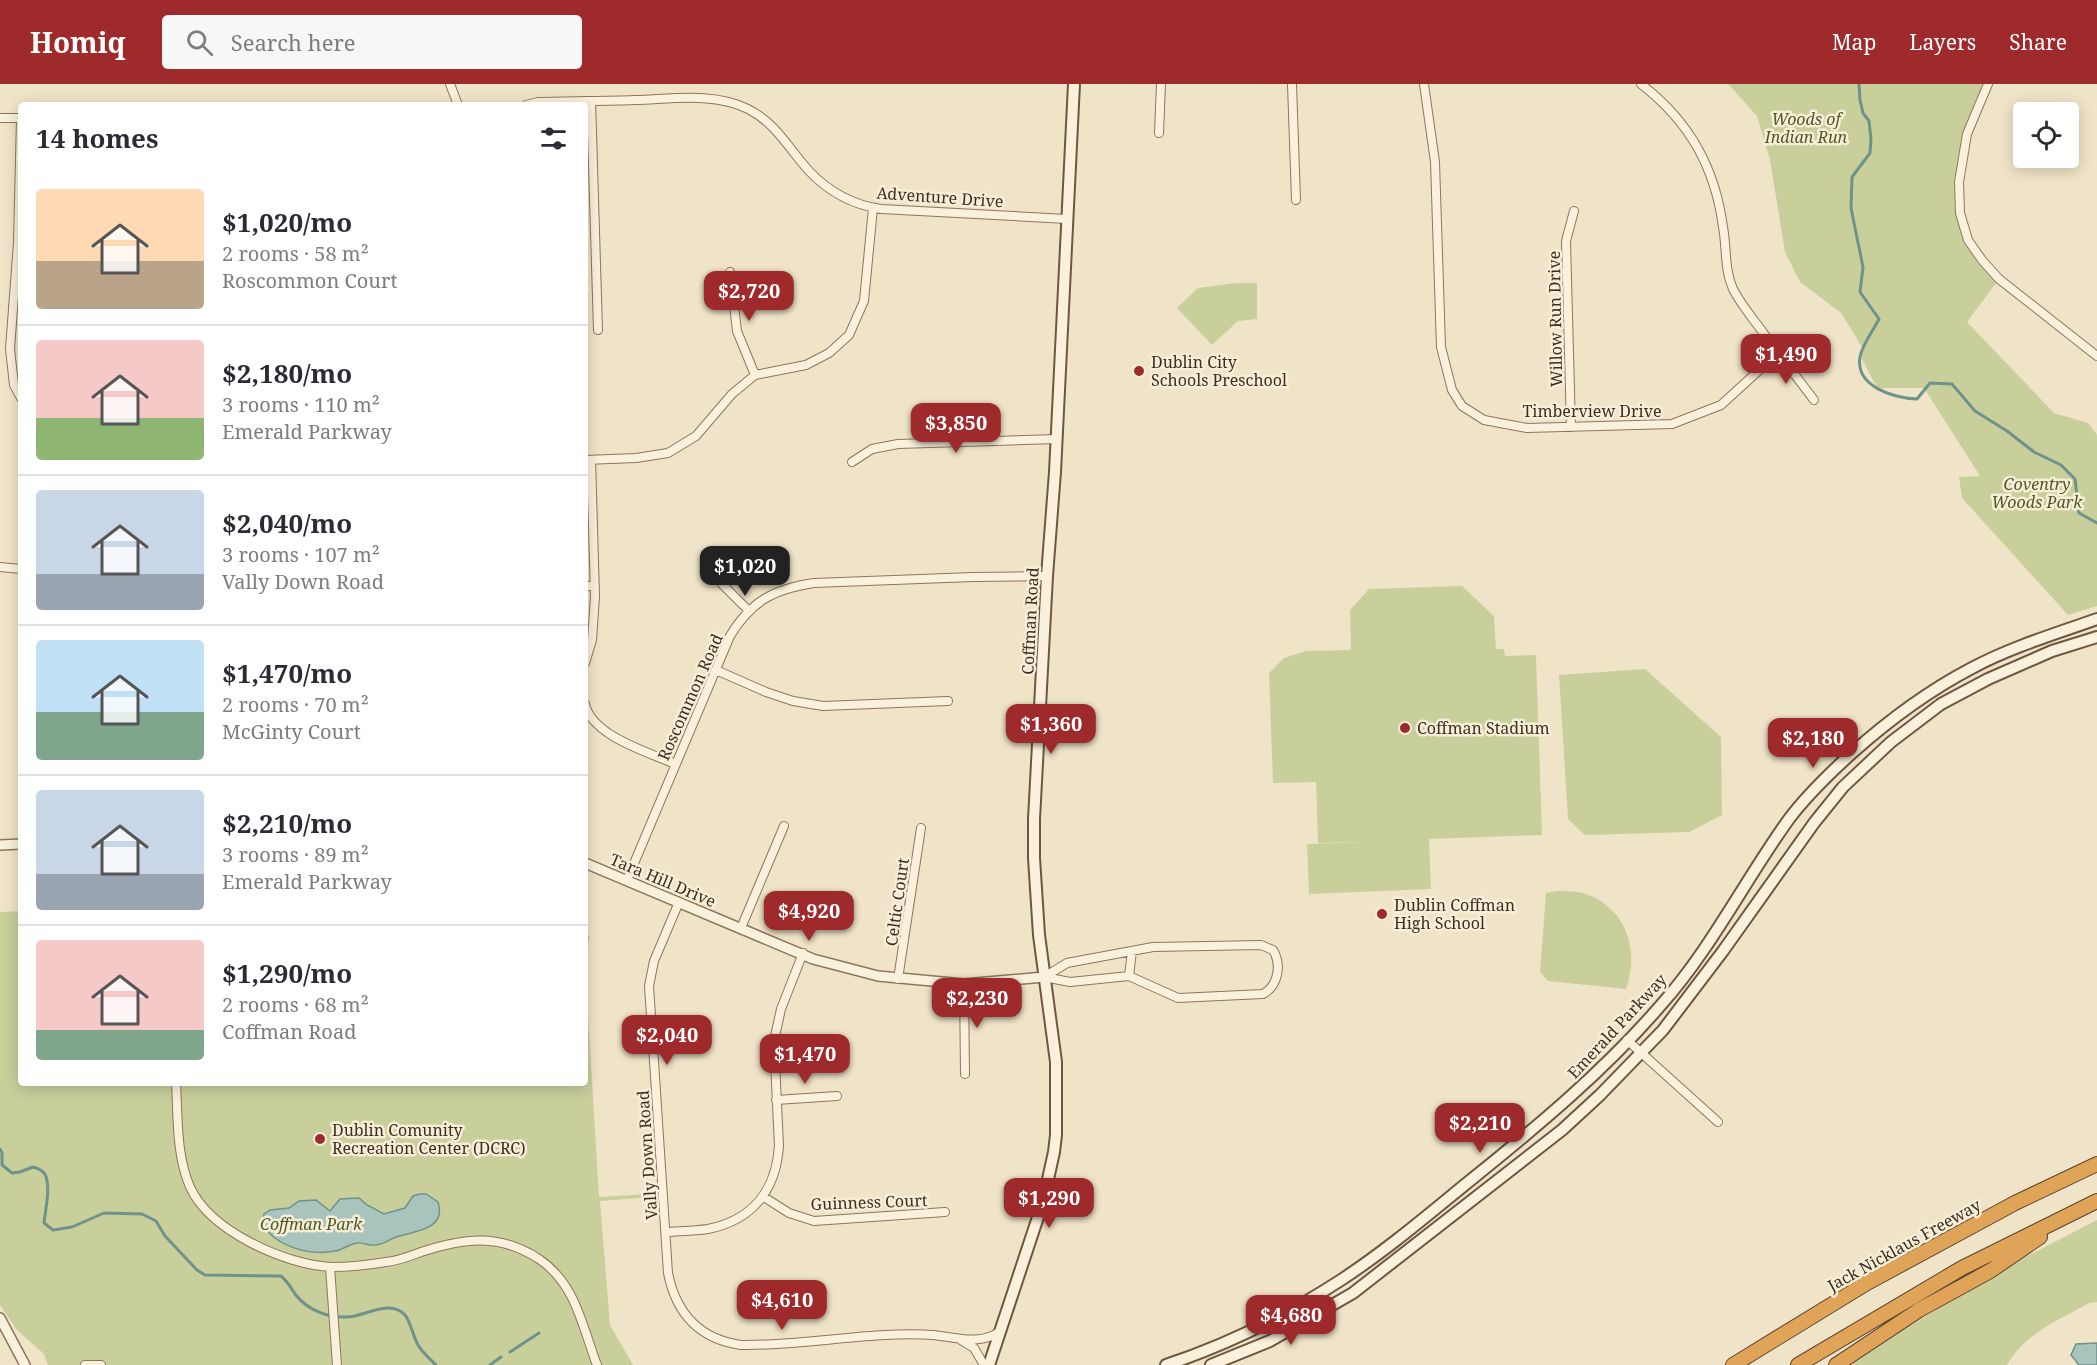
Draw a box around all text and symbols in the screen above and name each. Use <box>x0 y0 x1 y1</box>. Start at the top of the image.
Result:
search box <box>162 15 582 69</box>
text: Homiq <box>30 23 126 61</box>
icon: search <box>183 26 216 59</box>
text: Search here <box>231 27 356 57</box>
text: Map <box>1832 28 1876 56</box>
text: Layers <box>1909 28 1976 56</box>
text: Share <box>2009 28 2067 56</box>
map controls <box>2013 102 2079 168</box>
button: locate <box>2013 102 2079 168</box>
park label: Woods of Indian Run <box>1764 108 1848 148</box>
text: 14 homes <box>36 120 158 156</box>
icon: filters <box>537 122 570 155</box>
street label: Adventure Drive <box>876 182 1004 212</box>
text: $1,020/mo <box>222 204 352 240</box>
icon: home <box>84 213 156 285</box>
text: 2 rooms · 58 m² <box>222 240 369 267</box>
street label: Willow Run Drive <box>1543 251 1567 387</box>
text: Roscommon Court <box>222 267 397 294</box>
pin: $2,720 <box>700 271 798 322</box>
text: $2,720 <box>718 277 780 304</box>
pin: $1,490 <box>1737 334 1835 385</box>
text: $1,490 <box>1755 340 1817 367</box>
place label: Dublin City Schools Preschool <box>1151 351 1287 391</box>
text: $2,180/mo <box>222 355 352 391</box>
icon: home <box>84 364 156 436</box>
marker: Dublin City Schools Preschool <box>1132 364 1146 378</box>
text: 3 rooms · 110 m² <box>222 391 380 418</box>
street label: Timberview Drive <box>1523 400 1661 422</box>
pin: $3,850 <box>907 403 1005 454</box>
text: $3,850 <box>925 409 987 436</box>
text: Emerald Parkway <box>222 418 392 445</box>
park label: Coventry Woods Park <box>1992 473 2083 513</box>
text: $2,040/mo <box>222 505 352 541</box>
icon: home <box>84 514 156 586</box>
text: 3 rooms · 107 m² <box>222 541 380 568</box>
pin: $1,020 <box>696 546 794 597</box>
text: $1,020 <box>714 552 776 579</box>
street label: Coffman Road <box>1016 567 1044 675</box>
text: Vally Down Road <box>222 568 384 595</box>
street label: Roscommon Road <box>652 630 728 764</box>
text: $1,470/mo <box>222 655 352 691</box>
icon: home <box>84 664 156 736</box>
text: 2 rooms · 70 m² <box>222 691 369 718</box>
pin: $1,360 <box>1002 704 1100 755</box>
text: $1,360 <box>1020 710 1082 737</box>
place label: Coffman Stadium <box>1417 717 1550 739</box>
text: McGinty Court <box>222 718 361 745</box>
pin: $2,180 <box>1764 718 1862 769</box>
marker: Coffman Stadium <box>1398 721 1412 735</box>
text: $2,180 <box>1782 724 1844 751</box>
text: $2,210/mo <box>222 805 352 841</box>
icon: home <box>84 814 156 886</box>
text: 3 rooms · 89 m² <box>222 841 369 868</box>
street label: Tara Hill Drive <box>607 848 719 912</box>
street label: Celtic Court <box>880 856 914 947</box>
text: Emerald Parkway <box>222 868 392 895</box>
pin: $4,920 <box>760 891 858 942</box>
place label: Dublin Coffman High School <box>1394 894 1515 934</box>
text: $4,920 <box>778 897 840 924</box>
marker: Dublin Coffman High School <box>1375 907 1389 921</box>
text: $1,290/mo <box>222 955 352 991</box>
icon: home <box>84 964 156 1036</box>
street label: Emerald Parkway <box>1563 968 1672 1083</box>
pin: $2,230 <box>928 978 1026 1029</box>
text: $2,230 <box>946 984 1008 1011</box>
text: 2 rooms · 68 m² <box>222 991 369 1018</box>
pin: $2,040 <box>618 1015 716 1066</box>
text: Coffman Road <box>222 1018 356 1045</box>
text: $2,040 <box>636 1021 698 1048</box>
pin: $1,470 <box>756 1034 854 1085</box>
text: $1,470 <box>774 1040 836 1067</box>
street label: Vally Down Road <box>631 1089 662 1220</box>
pin: $2,210 <box>1431 1103 1529 1154</box>
text: $2,210 <box>1449 1109 1511 1136</box>
place label: Dublin Comunity Recreation Center (DCRC) <box>332 1119 526 1159</box>
marker: Dublin Comunity Recreation Center (DCRC) <box>313 1132 327 1146</box>
pin: $1,290 <box>1000 1178 1098 1229</box>
text: $1,290 <box>1018 1184 1080 1211</box>
street label: Guinness Court <box>810 1189 928 1215</box>
street label: Jack Nicklaus Freeway <box>1823 1193 1985 1297</box>
park label: Coffman Park <box>260 1213 363 1235</box>
pin: $4,610 <box>733 1280 831 1331</box>
text: $4,610 <box>751 1286 813 1313</box>
pin: $4,680 <box>1242 1295 1340 1346</box>
text: $4,680 <box>1260 1301 1322 1328</box>

